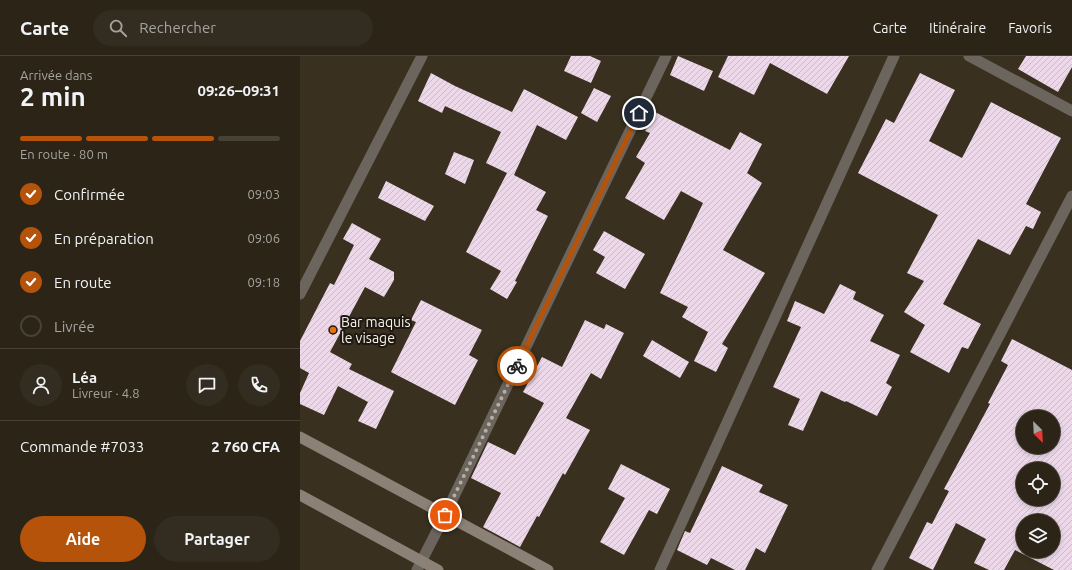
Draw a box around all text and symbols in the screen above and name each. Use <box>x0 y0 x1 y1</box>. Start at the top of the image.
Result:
search box <box>93 10 373 46</box>
text: Carte <box>20 17 69 39</box>
icon: search <box>107 17 129 39</box>
text: Rechercher <box>139 19 216 36</box>
text: Carte <box>873 20 907 36</box>
text: Itinéraire <box>929 20 986 36</box>
text: Favoris <box>1008 20 1052 36</box>
text: Arrivée dans <box>20 68 92 82</box>
text: 2 min <box>20 82 86 111</box>
text: 09:26–09:31 <box>197 82 280 99</box>
pin <box>622 96 656 130</box>
icon: home <box>628 102 650 124</box>
text: En route · 80 m <box>20 147 108 161</box>
icon: check <box>20 183 42 205</box>
text: Confirmée <box>54 186 125 203</box>
text: 09:03 <box>247 187 280 201</box>
icon: check <box>20 227 42 249</box>
text: En préparation <box>54 230 154 247</box>
text: 09:06 <box>247 231 280 245</box>
icon: check <box>20 271 42 293</box>
text: En route <box>54 274 112 291</box>
text: 09:18 <box>247 275 280 289</box>
place label: Bar maquis le visage <box>341 314 411 346</box>
text: Livrée <box>54 318 95 335</box>
marker: Bar maquis le visage <box>328 325 338 335</box>
courier <box>497 346 537 386</box>
icon: bike <box>506 355 528 377</box>
button: person <box>20 364 62 406</box>
button: chat <box>186 364 228 406</box>
button: phone <box>238 364 280 406</box>
text: Léa <box>72 369 97 386</box>
text: Livreur · 4.8 <box>72 386 140 400</box>
north arrow <box>1016 410 1060 454</box>
map controls <box>1016 410 1060 558</box>
text: Commande #7033 <box>20 438 144 455</box>
text: 2 760 CFA <box>211 438 280 455</box>
button: locate <box>1016 462 1060 506</box>
pin <box>428 498 462 532</box>
icon: bag <box>434 504 456 526</box>
button: layers <box>1016 514 1060 558</box>
button: Aide <box>20 516 146 562</box>
button: Partager <box>154 516 280 562</box>

